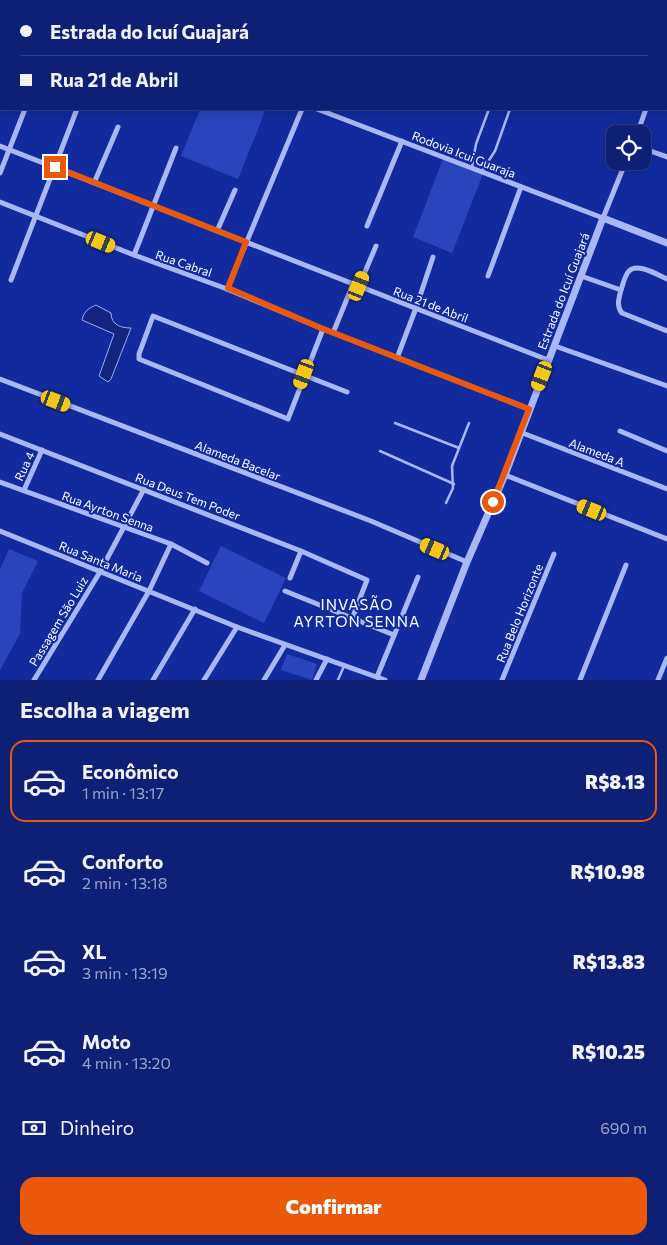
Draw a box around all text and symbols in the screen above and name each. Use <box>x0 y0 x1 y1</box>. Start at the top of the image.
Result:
text: Estrada do Icuí Guajará <box>50 20 249 43</box>
text: Rua 21 de Abril <box>50 68 178 91</box>
map controls <box>606 125 651 170</box>
button: locate <box>606 125 651 170</box>
street label: Rodovia Icui Guaraja <box>410 128 518 180</box>
route end <box>44 156 66 178</box>
car <box>84 229 117 255</box>
street label: Estrada do Icuí Guajará <box>534 231 592 351</box>
street label: Rua Cabral <box>154 247 214 279</box>
car <box>346 269 371 303</box>
street label: Rua 21 de Abril <box>392 283 470 325</box>
car <box>291 357 316 391</box>
car <box>529 359 554 393</box>
car <box>39 389 72 413</box>
street label: Alameda A <box>567 435 627 469</box>
street label: Alameda Bacelar <box>193 437 283 483</box>
street label: Rua 4 <box>11 449 37 483</box>
street label: Rua Deus Tem Poder <box>134 470 243 523</box>
street label: Rua Ayrton Senna <box>60 488 156 534</box>
route start <box>482 491 504 513</box>
car <box>575 497 608 523</box>
car <box>418 536 451 562</box>
street label: Rua Santa Maria <box>57 538 145 584</box>
street label: Rua Belo Horizonte <box>493 562 545 664</box>
street label: Passagem São Luiz <box>26 574 90 668</box>
district label: INVASÃO AYRTON SENNA <box>294 595 420 630</box>
text: Escolha a viagem <box>20 696 190 723</box>
icon: car <box>22 759 67 804</box>
text: Econômico <box>82 760 179 783</box>
text: R$8.13 <box>585 770 645 793</box>
text: 1 min · 13:17 <box>82 783 164 802</box>
icon: car <box>22 849 67 894</box>
text: Conforto <box>82 850 163 873</box>
text: R$10.98 <box>570 860 645 883</box>
text: 2 min · 13:18 <box>82 873 167 892</box>
icon: car <box>22 939 67 984</box>
text: XL <box>82 940 107 963</box>
text: R$13.83 <box>573 950 645 973</box>
text: 3 min · 13:19 <box>82 963 168 982</box>
icon: car <box>22 1029 67 1074</box>
text: Moto <box>82 1030 131 1053</box>
text: R$10.25 <box>572 1040 645 1063</box>
text: 4 min · 13:20 <box>82 1053 171 1072</box>
icon: cash <box>20 1114 48 1142</box>
text: Dinheiro <box>60 1116 134 1139</box>
text: 690 m <box>600 1118 647 1137</box>
button: Confirmar <box>20 1177 647 1235</box>

